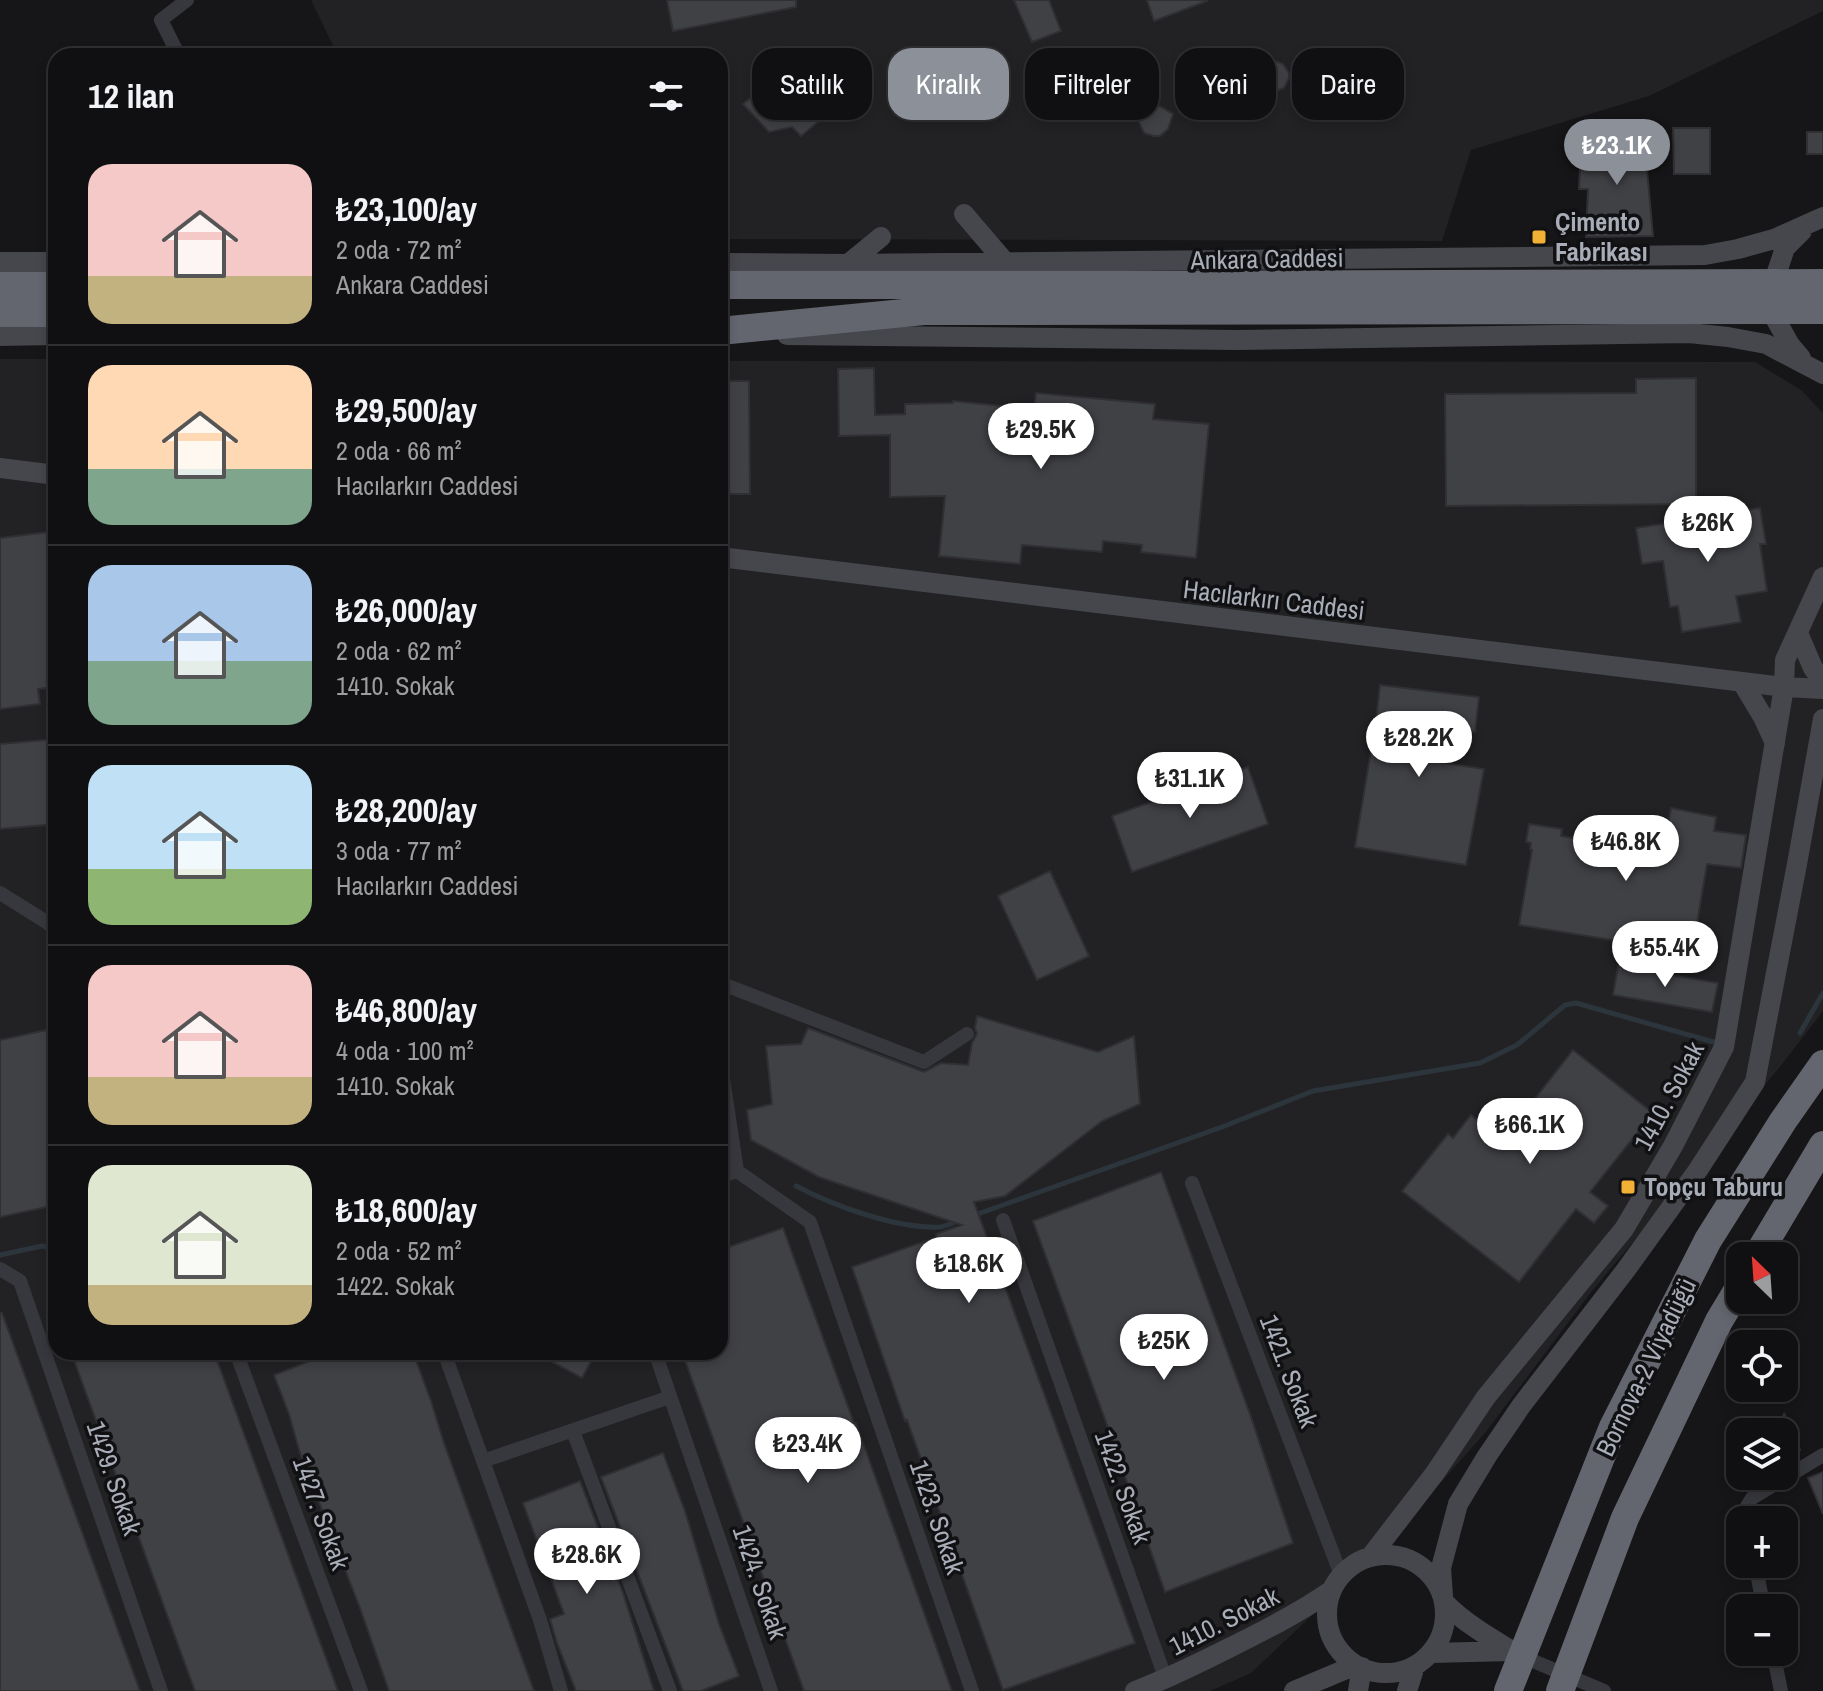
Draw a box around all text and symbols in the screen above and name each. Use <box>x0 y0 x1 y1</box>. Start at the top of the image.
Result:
chip: Satılık <box>752 48 872 120</box>
chip: Kiralık <box>888 48 1009 120</box>
chip: Filtreler <box>1025 48 1159 120</box>
chip: Yeni <box>1175 48 1276 120</box>
chip: Daire <box>1292 48 1404 120</box>
text: 12 ilan <box>88 73 175 119</box>
icon: filters <box>644 74 688 118</box>
pin: ₺23.1K <box>1552 119 1682 187</box>
text: ₺23.1K <box>1582 127 1652 162</box>
text: ₺23,100/ay <box>336 186 477 232</box>
icon: home <box>152 196 248 292</box>
place label: Çimento Fabrikası <box>1555 204 1648 269</box>
marker: Çimento Fabrikası <box>1530 228 1548 246</box>
text: 2 oda · 72 m² <box>336 232 462 267</box>
street label: Ankara Caddesi <box>1189 240 1344 277</box>
text: Ankara Caddesi <box>336 267 489 302</box>
text: ₺29,500/ay <box>336 387 477 433</box>
icon: home <box>152 397 248 493</box>
pin: ₺29.5K <box>976 403 1106 471</box>
text: ₺29.5K <box>1006 411 1076 446</box>
text: 2 oda · 66 m² <box>336 433 462 468</box>
text: Hacılarkırı Caddesi <box>336 468 518 503</box>
pin: ₺26K <box>1661 496 1755 564</box>
text: ₺26K <box>1682 504 1734 539</box>
street label: Hacılarkırı Caddesi <box>1181 571 1367 628</box>
text: ₺26,000/ay <box>336 587 477 633</box>
icon: home <box>152 597 248 693</box>
text: 2 oda · 62 m² <box>336 633 462 668</box>
text: 1410. Sokak <box>336 668 455 703</box>
pin: ₺28.2K <box>1354 711 1484 779</box>
text: ₺28.2K <box>1384 719 1454 754</box>
pin: ₺31.1K <box>1125 752 1255 820</box>
text: ₺31.1K <box>1155 760 1225 795</box>
text: ₺28,200/ay <box>336 787 477 833</box>
icon: home <box>152 797 248 893</box>
pin: ₺46.8K <box>1561 815 1691 883</box>
text: ₺46.8K <box>1591 823 1661 858</box>
text: 3 oda · 77 m² <box>336 833 462 868</box>
text: Hacılarkırı Caddesi <box>336 868 518 903</box>
pin: ₺55.4K <box>1600 921 1730 989</box>
text: ₺55.4K <box>1630 929 1700 964</box>
text: ₺46,800/ay <box>336 987 477 1033</box>
icon: home <box>152 997 248 1093</box>
text: 4 oda · 100 m² <box>336 1033 474 1068</box>
street label: 1410. Sokak <box>1625 1035 1712 1156</box>
text: 1410. Sokak <box>336 1068 455 1103</box>
pin: ₺66.1K <box>1465 1098 1595 1166</box>
text: ₺66.1K <box>1495 1106 1565 1141</box>
place label: Topçu Taburu <box>1644 1169 1783 1204</box>
marker: Topçu Taburu <box>1619 1178 1637 1196</box>
text: ₺18,600/ay <box>336 1187 477 1233</box>
icon: home <box>152 1197 248 1293</box>
text: 2 oda · 52 m² <box>336 1233 462 1268</box>
pin: ₺18.6K <box>904 1237 1034 1305</box>
north arrow <box>1726 1242 1798 1314</box>
map controls <box>1726 1242 1798 1666</box>
text: ₺18.6K <box>934 1245 1004 1280</box>
text: 1422. Sokak <box>336 1268 455 1303</box>
street label: Bornova-2 Viyadüğü <box>1587 1272 1704 1462</box>
street label: 1421. Sokak <box>1252 1309 1327 1433</box>
pin: ₺25K <box>1117 1314 1211 1382</box>
text: ₺25K <box>1138 1322 1190 1357</box>
button: locate <box>1726 1330 1798 1402</box>
street label: 1429. Sokak <box>79 1416 150 1540</box>
pin: ₺23.4K <box>743 1417 873 1485</box>
button: layers <box>1726 1418 1798 1490</box>
text: ₺23.4K <box>773 1425 843 1460</box>
street label: 1422. Sokak <box>1087 1425 1160 1549</box>
street label: 1427. Sokak <box>285 1451 358 1575</box>
street label: 1423. Sokak <box>902 1455 973 1579</box>
button: + <box>1726 1506 1798 1578</box>
street label: 1424. Sokak <box>725 1520 796 1644</box>
pin: ₺28.6K <box>522 1528 652 1596</box>
text: ₺28.6K <box>552 1536 622 1571</box>
street label: 1410. Sokak <box>1163 1578 1285 1663</box>
button: − <box>1726 1594 1798 1666</box>

